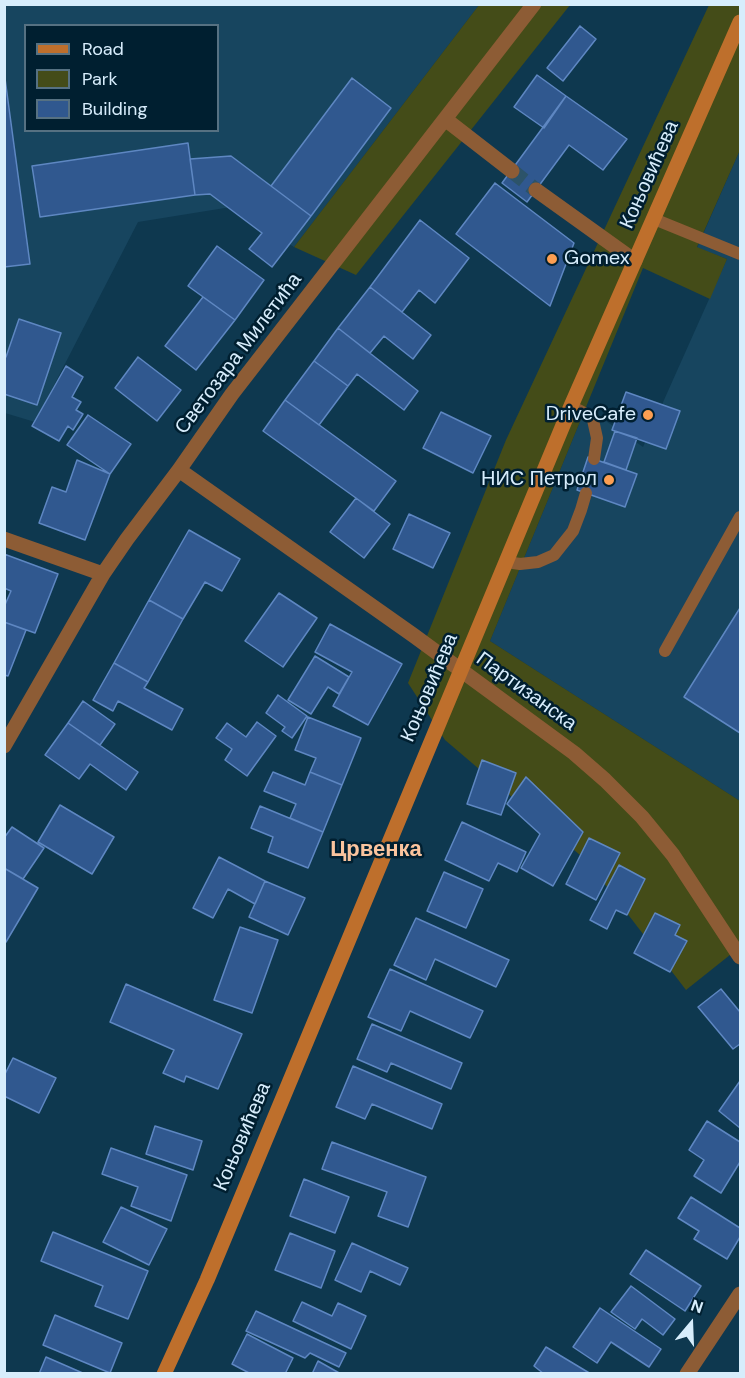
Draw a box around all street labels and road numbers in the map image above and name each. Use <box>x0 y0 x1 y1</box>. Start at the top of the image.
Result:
street label: Коњовићева <box>616 117 684 233</box>
street label: Светозара Милетића <box>171 269 307 439</box>
street label: Коњовићева <box>396 630 464 746</box>
street label: Партизанска <box>471 648 581 736</box>
street label: Коњовићева <box>209 1079 277 1195</box>

